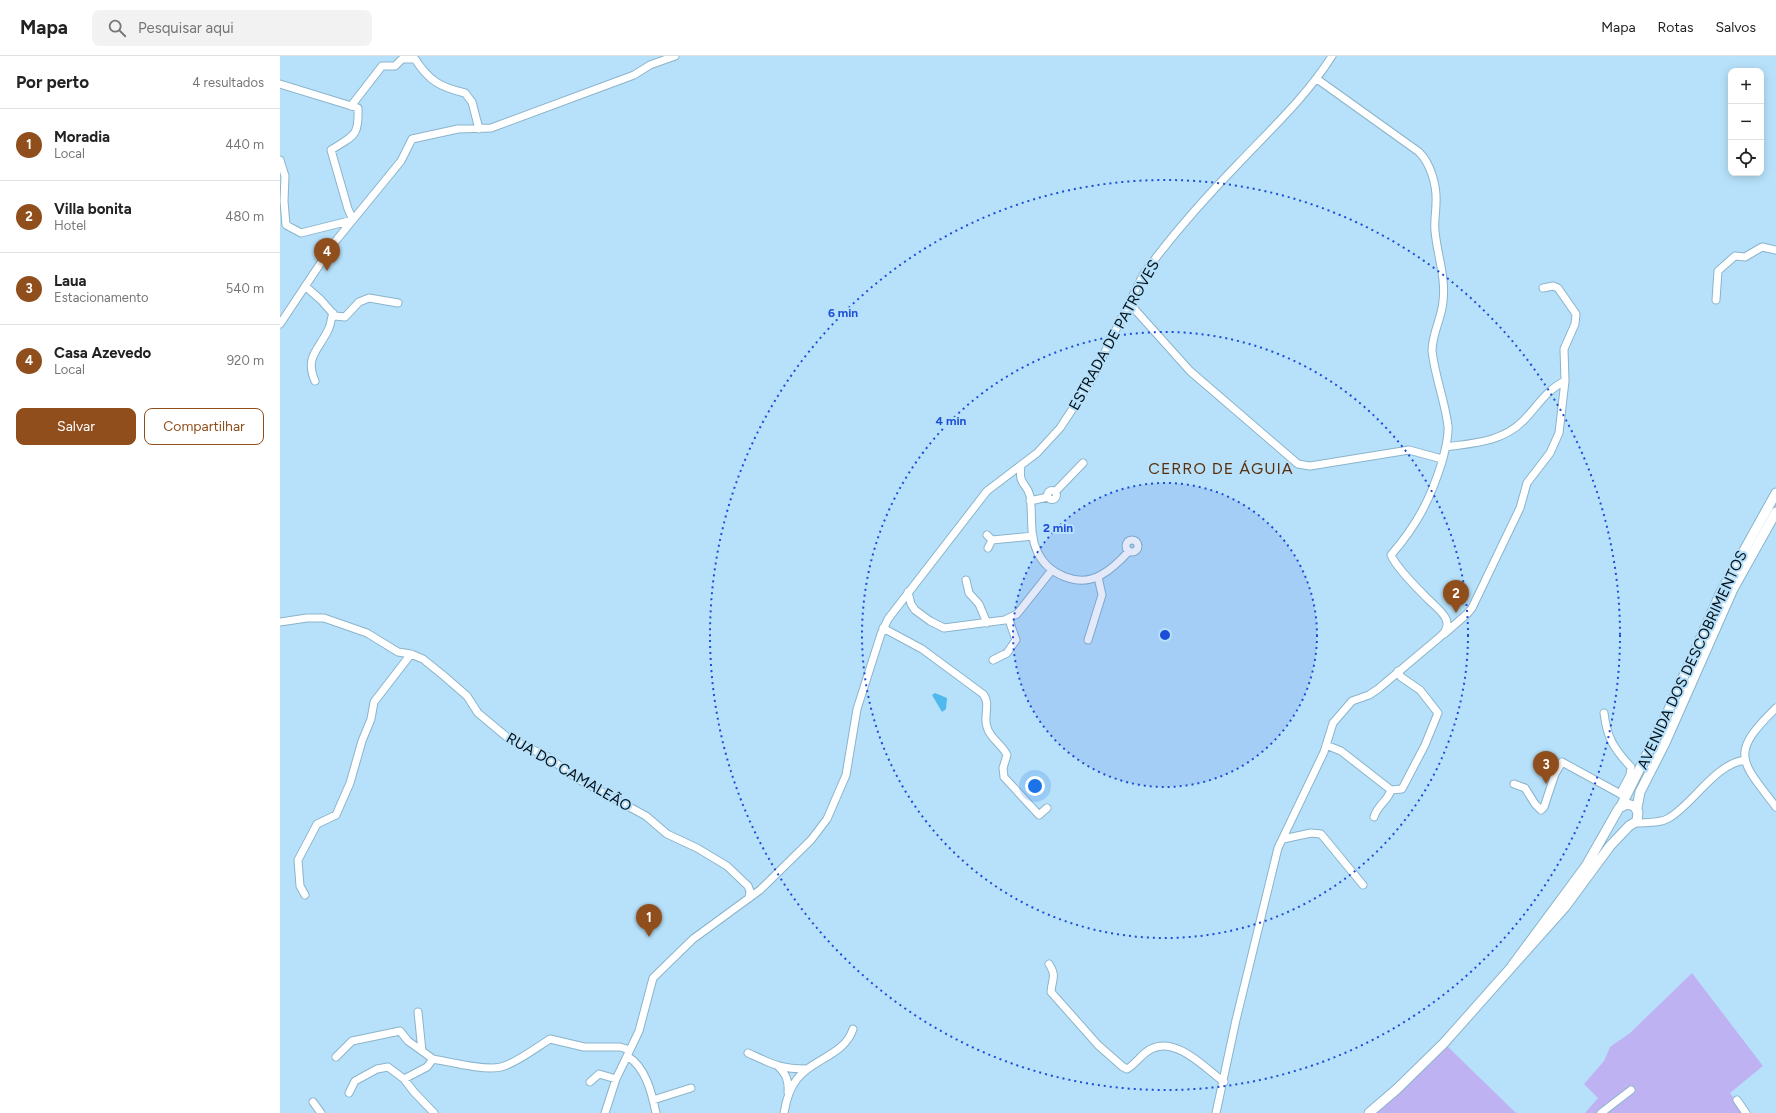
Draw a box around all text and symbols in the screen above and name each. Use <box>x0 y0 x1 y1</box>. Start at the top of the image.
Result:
search box <box>92 10 372 46</box>
text: Mapa <box>20 16 68 39</box>
icon: search <box>106 17 128 39</box>
text: Pesquisar aqui <box>138 19 234 37</box>
text: Mapa <box>1601 19 1636 36</box>
text: Rotas <box>1658 19 1693 36</box>
text: Salvos <box>1715 19 1756 36</box>
map controls <box>1728 68 1764 176</box>
button: + <box>1728 68 1764 104</box>
text: Por perto <box>16 72 89 92</box>
text: 4 resultados <box>192 75 264 90</box>
button: − <box>1728 104 1764 140</box>
text: Moradia <box>54 128 110 146</box>
text: 1 <box>26 137 32 152</box>
text: 440 m <box>225 137 264 152</box>
button: locate <box>1728 140 1764 176</box>
text: Local <box>54 146 85 161</box>
text: Villa bonita <box>54 200 132 218</box>
text: 2 <box>25 209 33 224</box>
text: 480 m <box>225 209 264 224</box>
text: Hotel <box>54 218 86 233</box>
pin: 4 <box>314 238 340 271</box>
street label: ESTRADA DE PATROVES <box>1065 257 1163 413</box>
text: Laua <box>54 272 87 290</box>
text: 3 <box>25 281 33 296</box>
text: 540 m <box>226 281 264 296</box>
text: Estacionamento <box>54 290 149 305</box>
text: 6 min <box>828 306 858 320</box>
text: Casa Azevedo <box>54 344 151 362</box>
text: 4 <box>25 353 33 368</box>
text: 920 m <box>227 353 264 368</box>
text: Local <box>54 362 85 377</box>
button: Salvar <box>16 408 136 445</box>
button: Compartilhar <box>144 408 264 445</box>
text: 4 min <box>936 414 967 428</box>
district label: CERRO DE ÁGUIA <box>1148 459 1294 478</box>
text: 2 min <box>1043 521 1073 535</box>
street label: AVENIDA DOS DESCOBRIMENTOS <box>1633 548 1751 772</box>
pin: 2 <box>1443 580 1469 613</box>
centre of rings <box>1158 628 1172 642</box>
street label: RUA DO CAMALEÃO <box>503 729 635 815</box>
pin: 3 <box>1533 751 1559 784</box>
your location <box>1025 776 1045 796</box>
pin: 1 <box>636 904 662 937</box>

